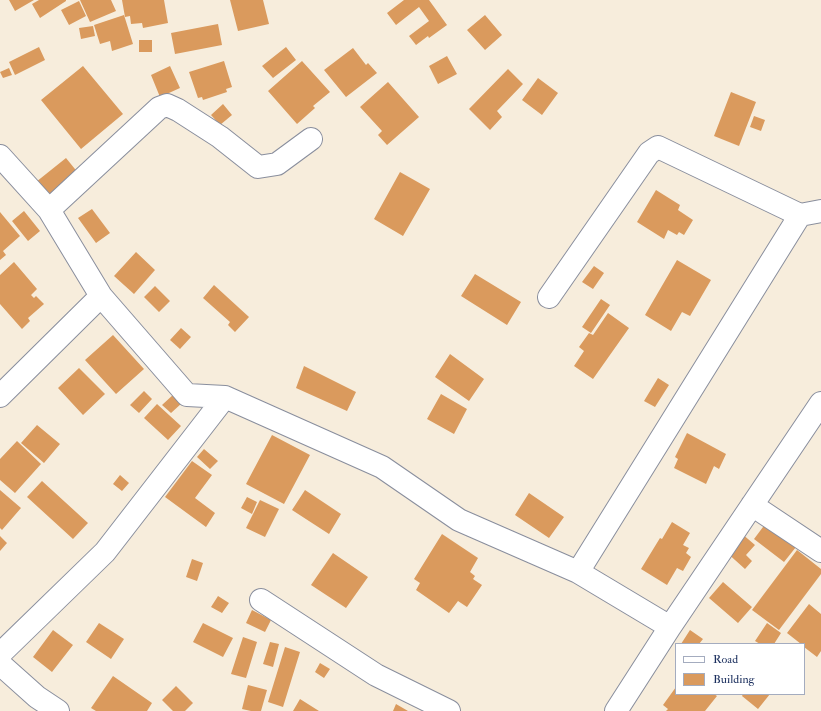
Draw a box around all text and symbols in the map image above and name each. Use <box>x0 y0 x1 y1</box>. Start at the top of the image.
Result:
legend <box>675 643 805 695</box>
text: Road <box>713 652 738 667</box>
text: Building <box>713 672 754 687</box>

